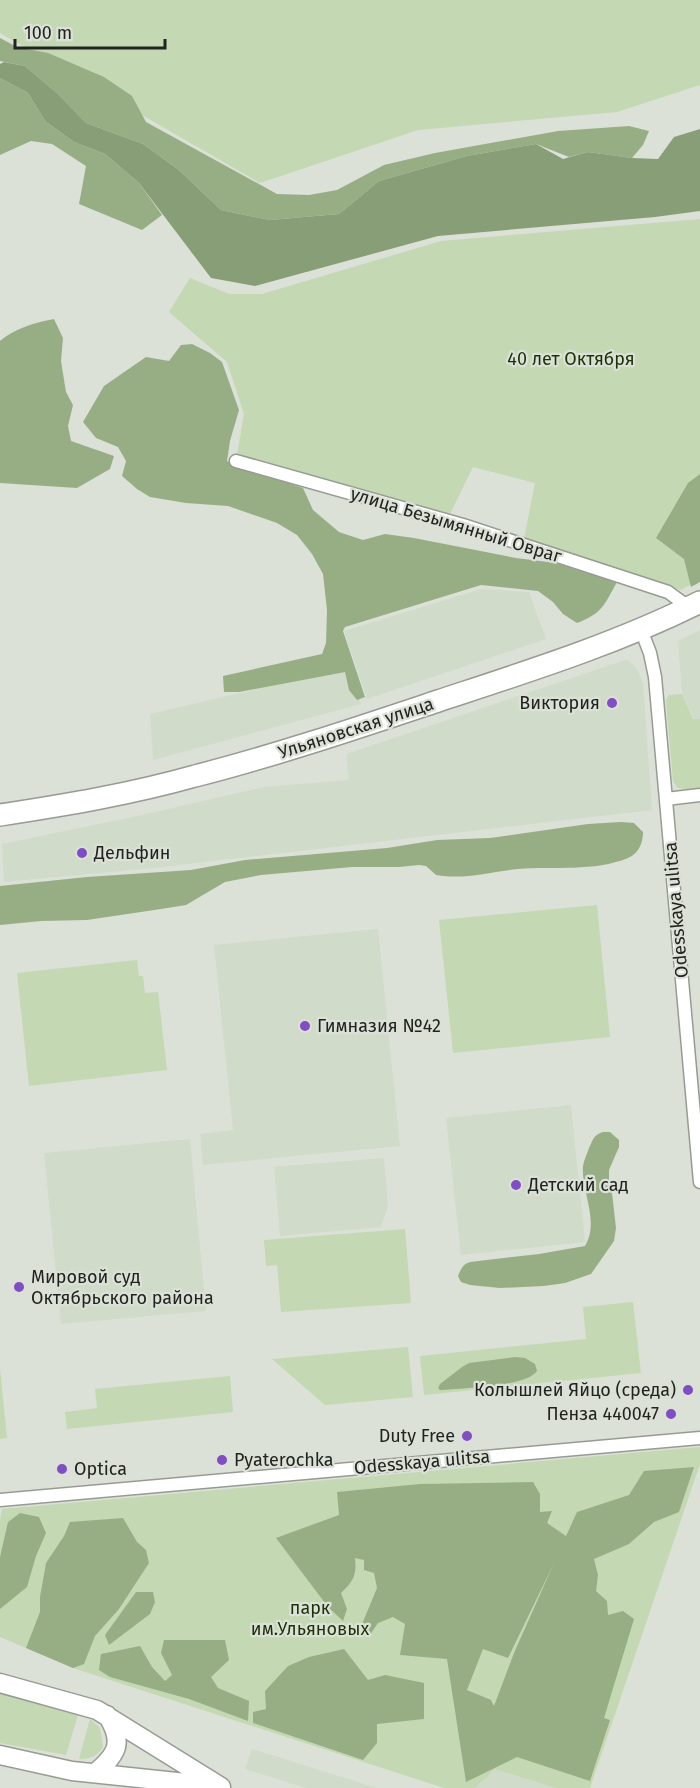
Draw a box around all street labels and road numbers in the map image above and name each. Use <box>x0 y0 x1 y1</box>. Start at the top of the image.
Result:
street label: улица Безымянный Овраг <box>348 482 565 568</box>
street label: Ульяновская улица <box>276 693 436 763</box>
street label: Odesskaya ulitsa <box>659 841 693 979</box>
street label: Odesskaya ulitsa <box>353 1445 491 1479</box>

